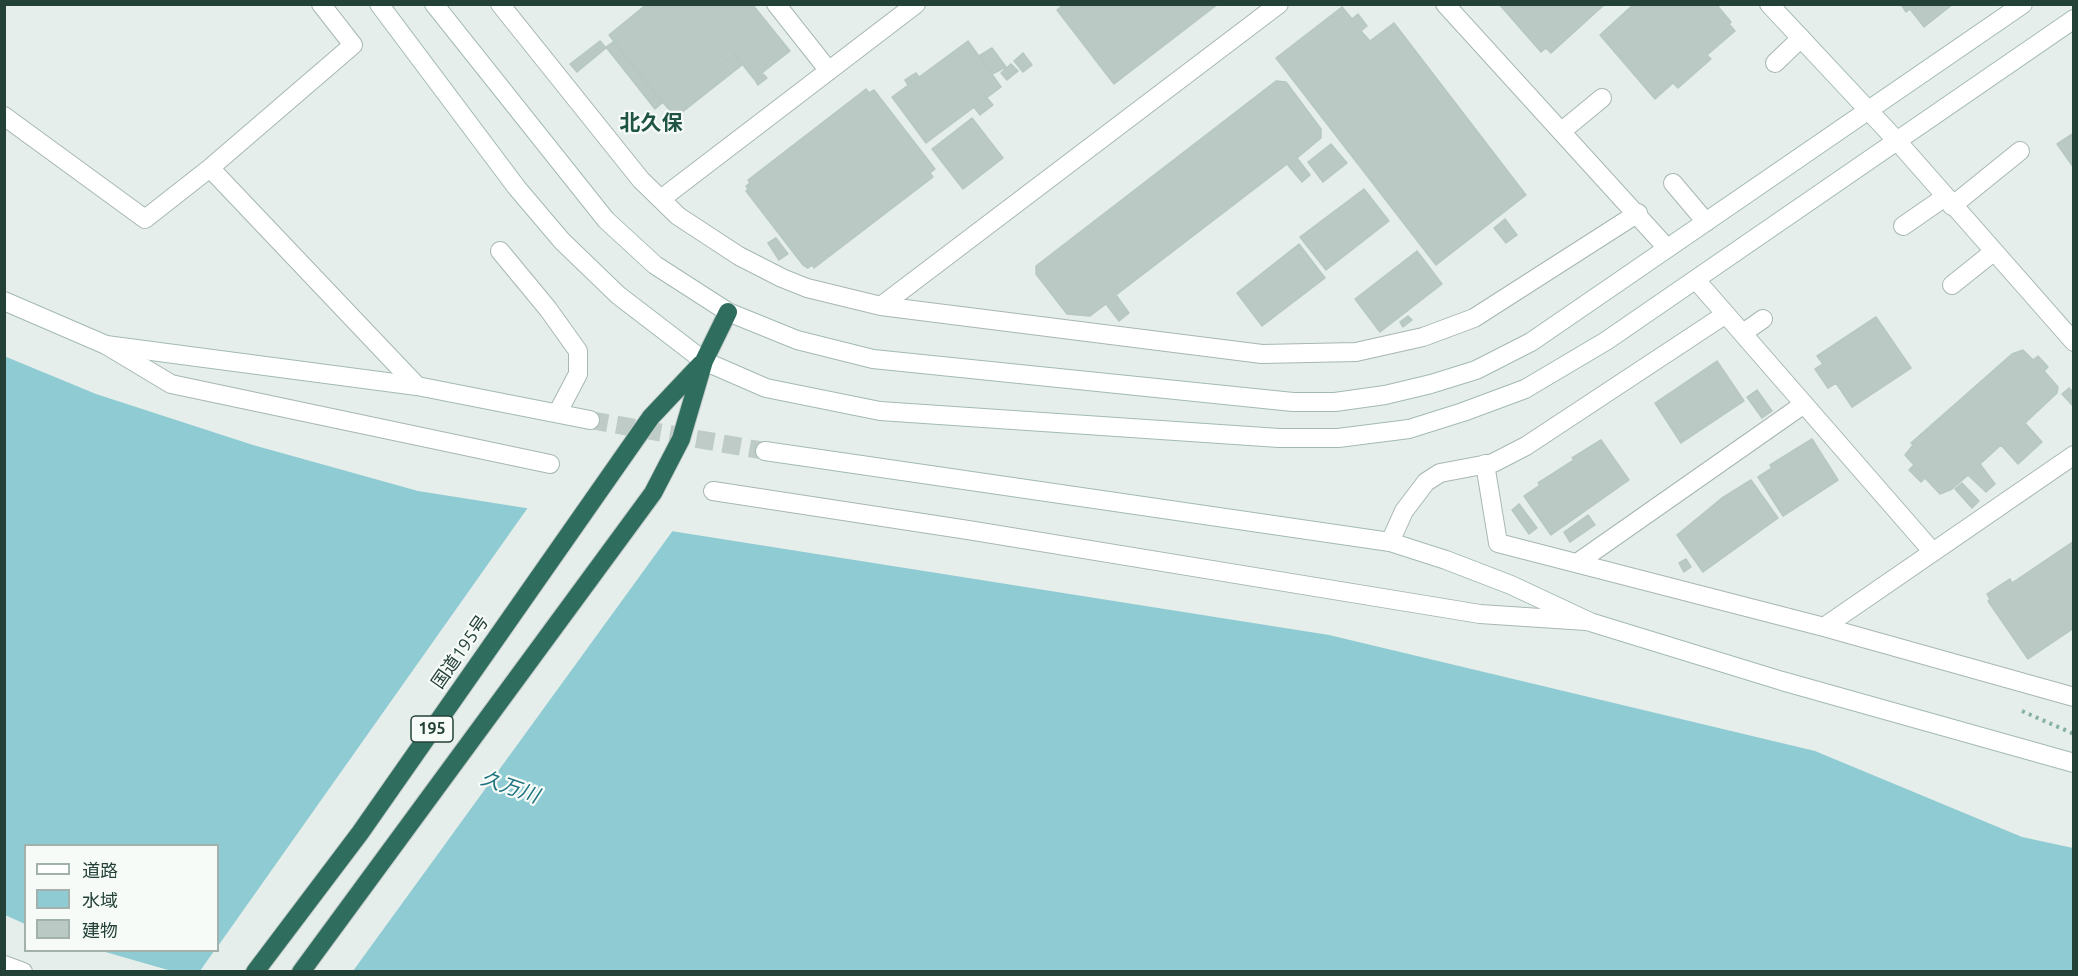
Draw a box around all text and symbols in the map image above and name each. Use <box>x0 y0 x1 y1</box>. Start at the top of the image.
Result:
district label: 北久保 <box>620 110 682 136</box>
street label: 国道195号 <box>427 611 493 693</box>
road number: 195 <box>411 716 453 742</box>
water label: 久万川 <box>478 766 542 808</box>
legend <box>24 844 219 952</box>
text: 道路 <box>82 860 118 880</box>
text: 水域 <box>82 890 118 910</box>
text: 建物 <box>82 920 118 940</box>

